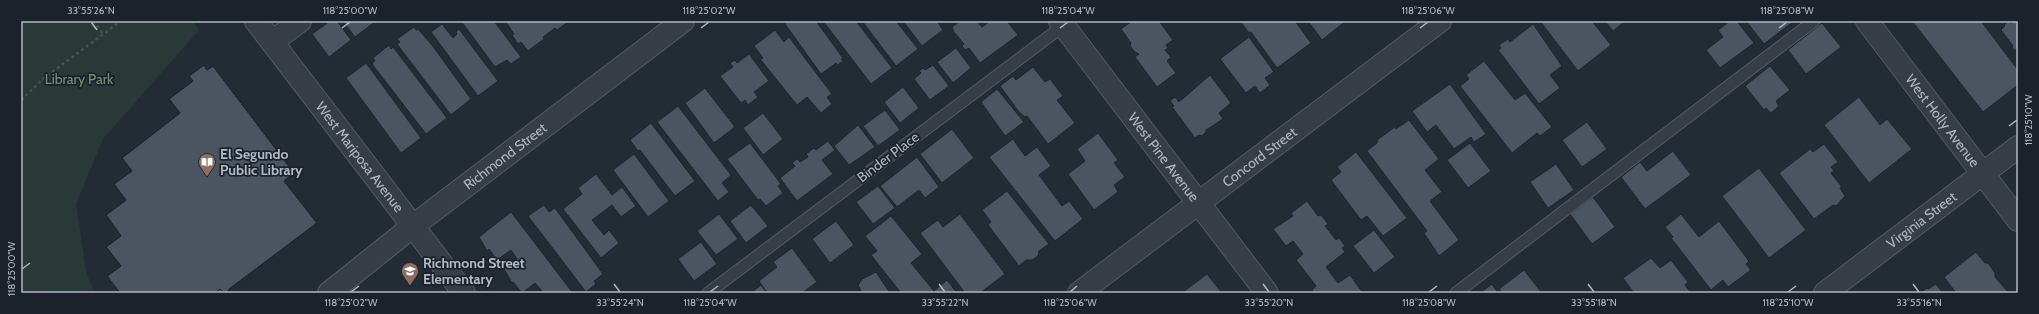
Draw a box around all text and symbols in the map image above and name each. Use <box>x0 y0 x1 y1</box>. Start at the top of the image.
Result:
text: 33°55'26"N <box>67 4 115 17</box>
text: 118°25'00"W <box>323 4 378 17</box>
text: 118°25'02"W <box>683 4 736 17</box>
text: 118°25'04"W <box>1041 4 1095 17</box>
text: 118°25'06"W <box>1401 4 1455 17</box>
text: 118°25'08"W <box>1760 4 1814 17</box>
park label: Library Park <box>45 70 114 88</box>
street label: West Holly Avenue <box>1901 70 1984 171</box>
text: 118°25'10"W <box>2022 94 2035 145</box>
street label: West Mariposa Avenue <box>312 98 408 216</box>
street label: West Pine Avenue <box>1124 109 1203 205</box>
street label: Richmond Street <box>460 119 551 194</box>
street label: Concord Street <box>1218 123 1301 191</box>
street label: Binder Place <box>853 128 923 186</box>
place label: El Segundo Public Library <box>220 145 303 179</box>
library icon: El Segundo Public Library <box>197 152 217 177</box>
street label: Virginia Street <box>1883 188 1960 252</box>
text: 118°25'00"W <box>5 241 18 296</box>
place label: Richmond Street Elementary <box>423 254 525 288</box>
school or university icon: Richmond Street Elementary <box>400 261 420 286</box>
text: 118°25'02"W <box>325 296 378 309</box>
text: 33°55'24"N <box>596 296 644 309</box>
text: 118°25'04"W <box>683 296 737 309</box>
text: 33°55'22"N <box>921 296 969 309</box>
text: 118°25'06"W <box>1043 296 1097 309</box>
text: 33°55'20"N <box>1245 296 1293 309</box>
text: 118°25'08"W <box>1402 296 1456 309</box>
text: 33°55'18"N <box>1571 296 1617 309</box>
text: 118°25'10"W <box>1763 296 1814 309</box>
text: 33°55'16"N <box>1896 296 1942 309</box>

